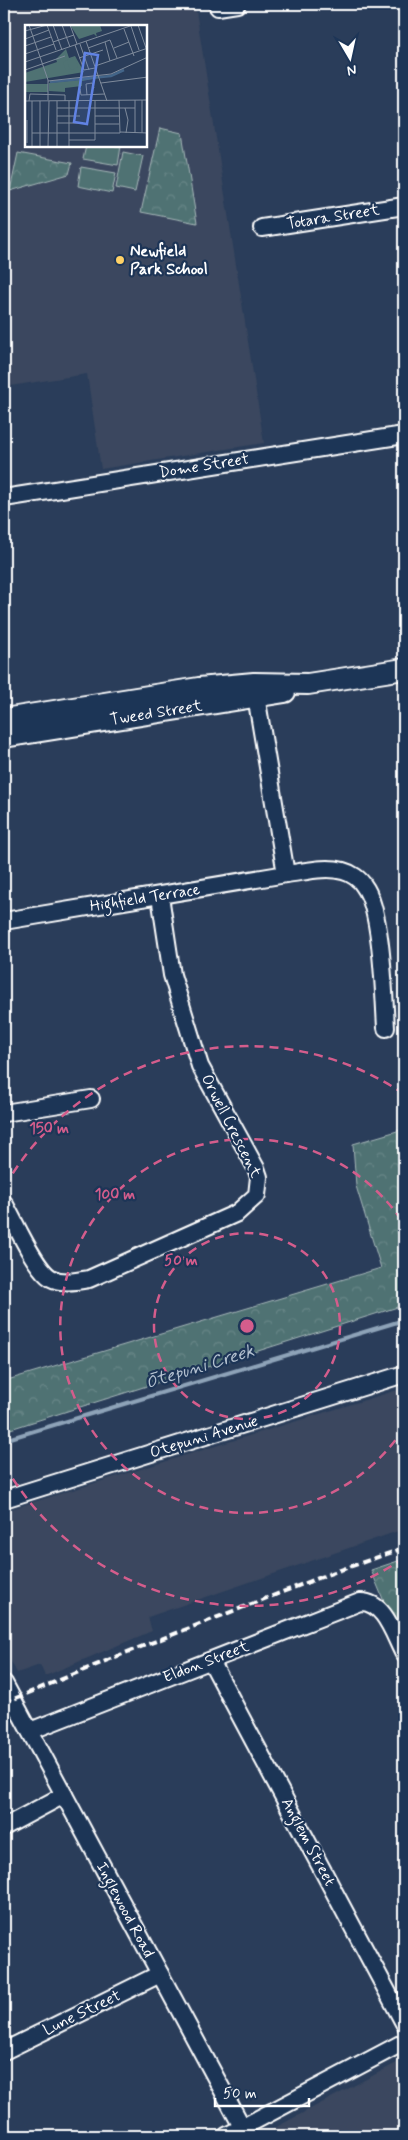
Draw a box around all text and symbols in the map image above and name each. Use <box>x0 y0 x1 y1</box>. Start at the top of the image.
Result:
inset map <box>25 25 148 148</box>
north arrow <box>326 32 376 82</box>
text: N <box>346 60 358 79</box>
street label: Totara Street <box>285 199 381 235</box>
place label: Newfield Park School <box>130 241 208 280</box>
marker: Newfield Park School <box>114 254 126 266</box>
street label: Dome Street <box>157 448 251 484</box>
street label: Tweed Street <box>108 695 204 731</box>
street label: Highfield Terrace <box>88 879 202 918</box>
street label: Orwell Crescent <box>196 1071 266 1182</box>
text: 150 m <box>29 1119 69 1139</box>
text: 100 m <box>95 1185 135 1205</box>
text: 50 m <box>164 1251 198 1271</box>
centre of rings <box>238 1317 256 1335</box>
water label: Ōtepuni Creek <box>143 1339 257 1395</box>
street label: Otepuni Avenue <box>147 1411 261 1463</box>
street label: Eldon Street <box>160 1636 253 1688</box>
street label: Anglem Street <box>275 1794 340 1890</box>
street label: Inglewood Road <box>90 1859 159 1962</box>
street label: Lune Street <box>40 1985 125 2041</box>
scale bar <box>215 2075 309 2107</box>
text: 50 m <box>223 2084 257 2104</box>

